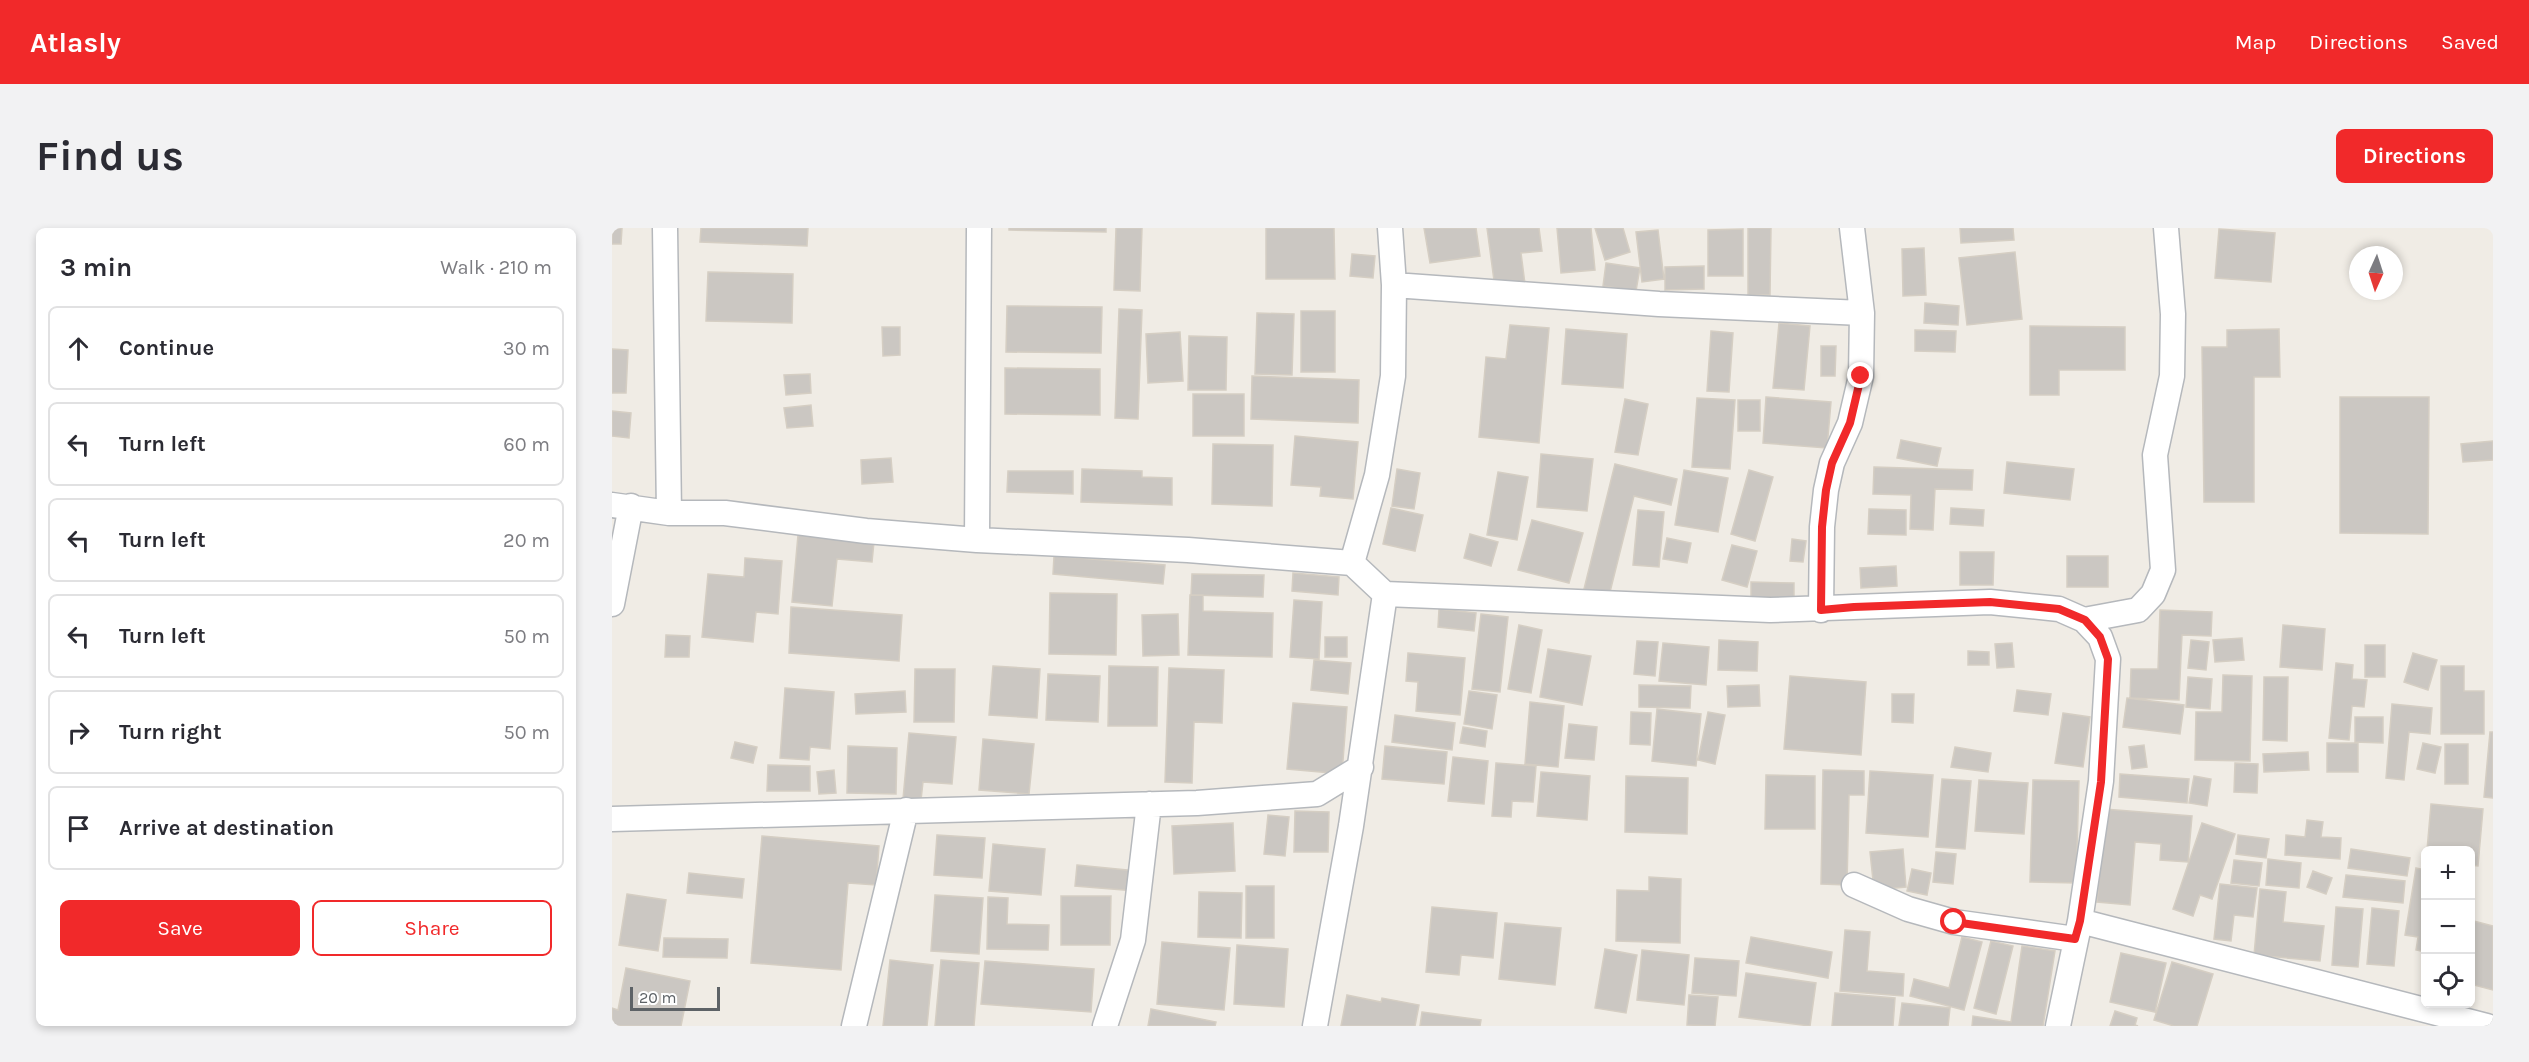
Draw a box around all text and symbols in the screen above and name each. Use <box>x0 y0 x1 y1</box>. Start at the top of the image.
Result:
text: Atlasly <box>30 26 121 59</box>
text: Map <box>2235 30 2276 54</box>
text: Directions <box>2309 30 2408 54</box>
text: Saved <box>2441 30 2499 54</box>
button: Directions <box>2336 129 2493 183</box>
text: Find us <box>36 131 184 181</box>
north arrow <box>2349 246 2403 300</box>
text: 3 min <box>60 252 132 283</box>
text: Walk · 210 m <box>440 256 552 279</box>
icon: ahead <box>62 332 95 365</box>
text: Continue <box>119 335 214 361</box>
text: 30 m <box>503 337 550 360</box>
route end <box>1847 362 1873 388</box>
icon: left <box>62 428 95 461</box>
text: Turn left <box>119 431 206 457</box>
text: 60 m <box>503 433 550 456</box>
icon: left <box>62 524 95 557</box>
text: Turn left <box>119 527 206 553</box>
text: 20 m <box>503 529 550 552</box>
icon: left <box>62 620 95 653</box>
text: Turn left <box>119 623 206 649</box>
text: 50 m <box>503 625 550 648</box>
icon: right <box>62 716 95 749</box>
text: Turn right <box>119 719 222 745</box>
text: 50 m <box>503 721 550 744</box>
icon: arrive <box>62 812 95 845</box>
text: Arrive at destination <box>119 815 334 841</box>
map controls <box>2421 846 2475 1008</box>
button: + <box>2421 846 2475 900</box>
button: Save <box>60 900 300 956</box>
button: Share <box>312 900 552 956</box>
button: − <box>2421 900 2475 954</box>
route start <box>1940 908 1966 934</box>
button: locate <box>2421 954 2475 1008</box>
scale bar <box>630 984 720 1012</box>
text: 20 m <box>639 988 677 1007</box>

